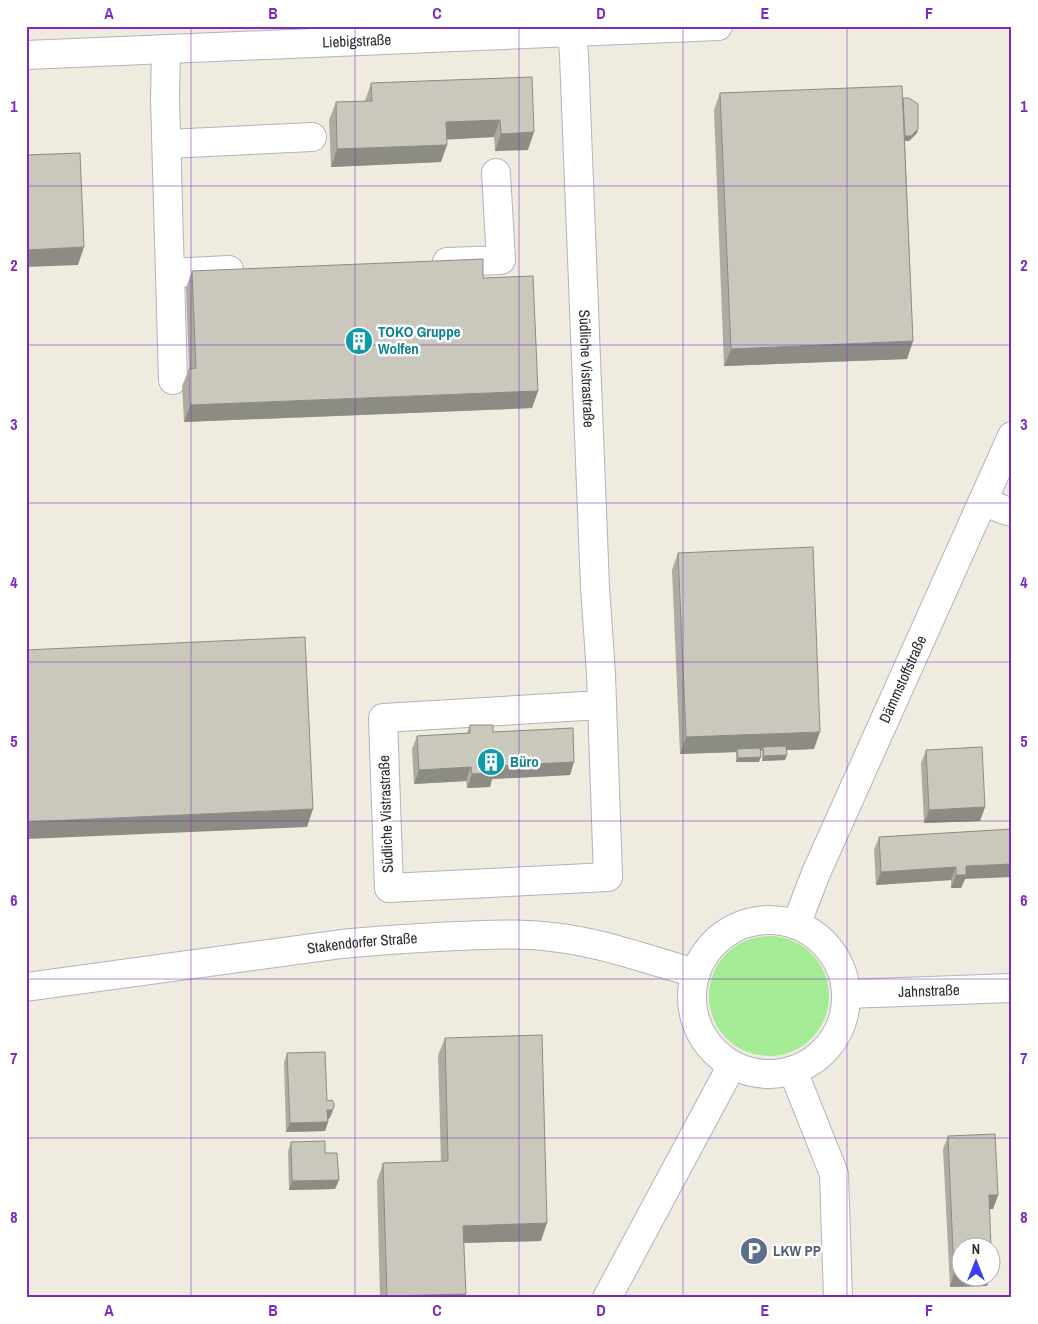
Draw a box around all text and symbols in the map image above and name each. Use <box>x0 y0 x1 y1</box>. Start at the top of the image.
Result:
text: A <box>104 2 114 24</box>
text: B <box>268 2 278 24</box>
text: C <box>432 2 442 24</box>
text: D <box>596 2 606 24</box>
text: E <box>761 2 770 24</box>
text: F <box>925 2 933 24</box>
street label: Liebigstraße <box>322 29 392 53</box>
text: 1 <box>10 95 18 117</box>
text: 1 <box>1020 95 1028 117</box>
text: 2 <box>10 254 18 276</box>
text: 2 <box>1020 254 1028 276</box>
street label: Südliche Vistrastraße <box>574 309 600 428</box>
place label: TOKO Gruppe Wolfen <box>378 321 461 359</box>
building icon: TOKO Gruppe Wolfen <box>344 326 374 356</box>
text: 3 <box>10 413 18 435</box>
text: 3 <box>1020 413 1028 435</box>
text: 4 <box>10 571 18 593</box>
text: 4 <box>1020 571 1028 593</box>
street label: Dämmstoffstraße <box>874 632 931 726</box>
text: 5 <box>10 730 18 752</box>
text: 5 <box>1020 730 1028 752</box>
building icon: Büro <box>476 747 506 777</box>
place label: Büro <box>510 751 539 772</box>
street label: Südliche Vistrastraße <box>373 755 398 873</box>
text: 6 <box>10 889 18 911</box>
text: 6 <box>1020 889 1028 911</box>
street label: Stakendorfer Straße <box>305 927 418 959</box>
street label: Jahnstraße <box>898 979 960 1002</box>
text: 7 <box>10 1047 18 1069</box>
text: 7 <box>1020 1047 1028 1069</box>
text: 8 <box>10 1206 18 1228</box>
text: 8 <box>1020 1206 1028 1228</box>
parking icon: LKW PP <box>739 1236 769 1266</box>
north arrow <box>950 1236 1000 1286</box>
place label: LKW PP <box>773 1240 821 1261</box>
text: N <box>972 1240 980 1258</box>
text: A <box>104 1299 114 1321</box>
text: B <box>268 1299 278 1321</box>
text: C <box>432 1299 442 1321</box>
text: D <box>596 1299 606 1321</box>
text: E <box>761 1299 770 1321</box>
text: F <box>925 1299 933 1321</box>

